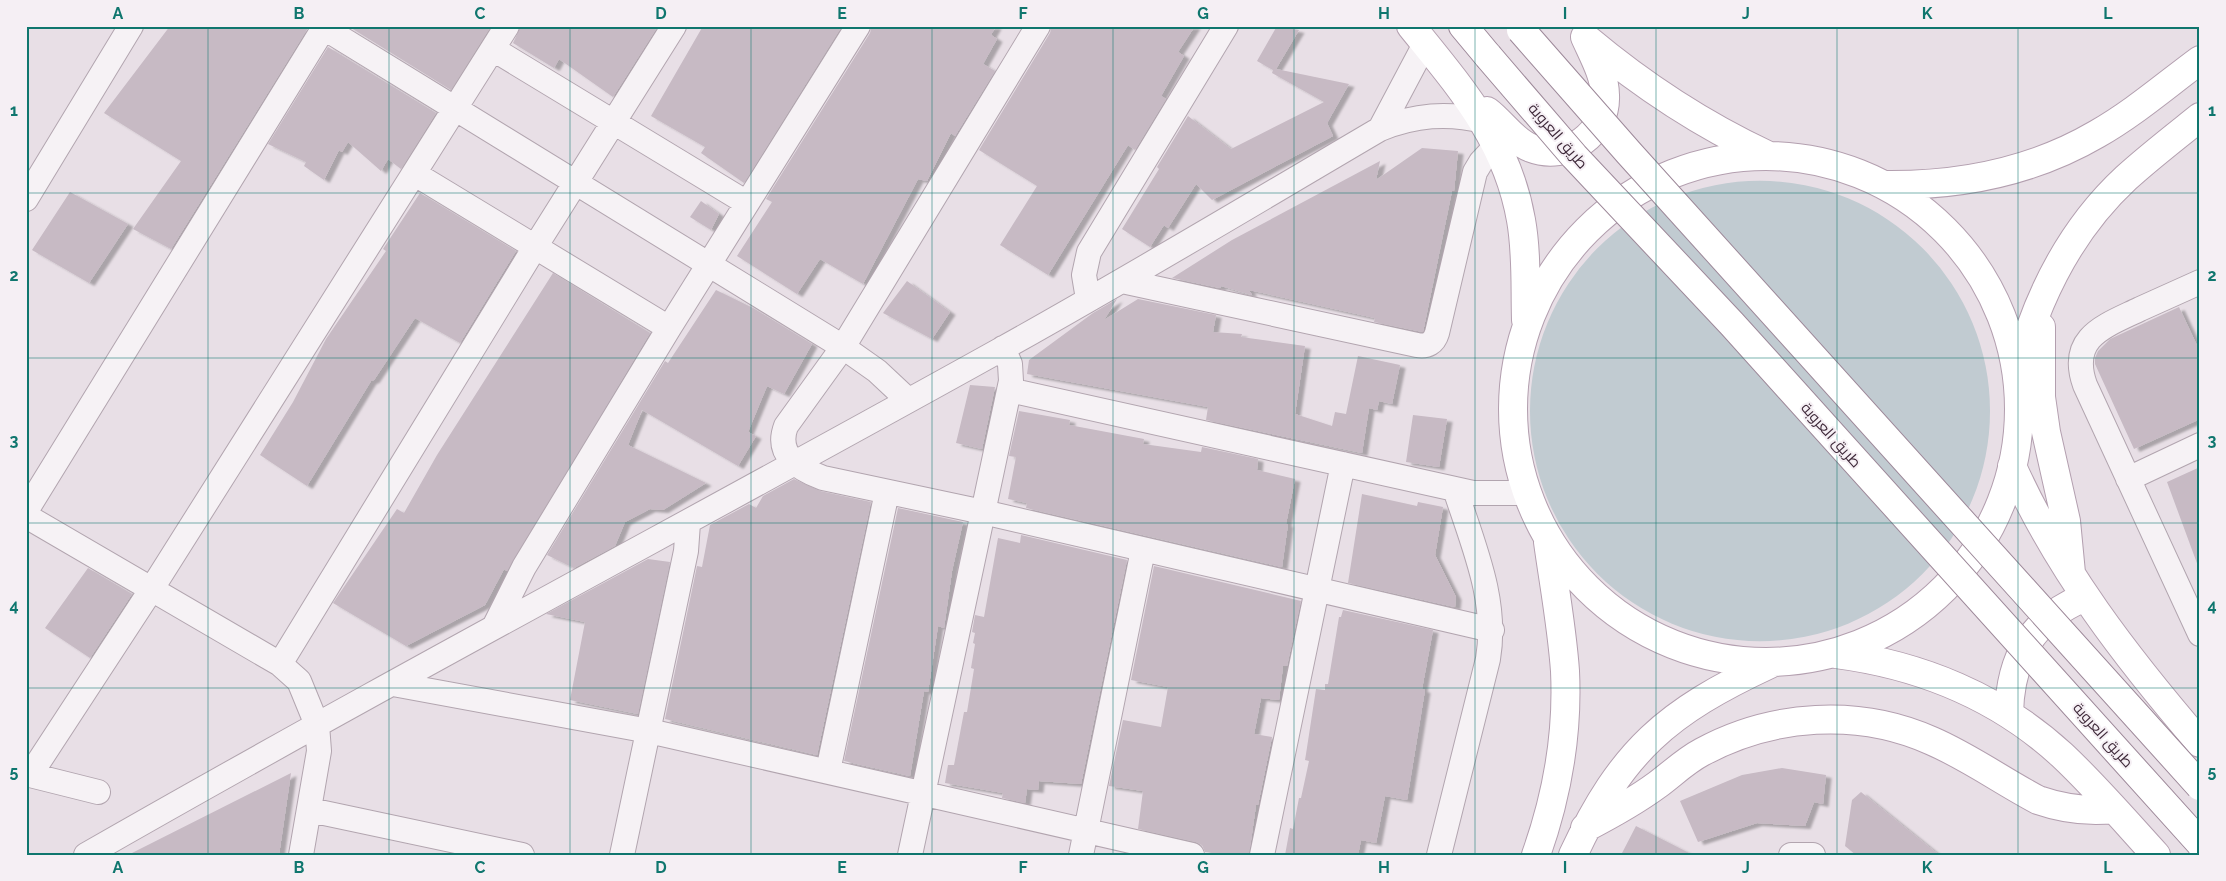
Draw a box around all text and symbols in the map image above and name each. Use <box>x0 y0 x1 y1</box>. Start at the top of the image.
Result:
text: A <box>113 4 124 23</box>
text: B <box>294 4 305 23</box>
text: C <box>475 4 486 23</box>
text: D <box>655 4 667 23</box>
text: E <box>837 4 847 23</box>
text: F <box>1018 4 1028 23</box>
text: G <box>1197 4 1209 23</box>
text: H <box>1378 4 1390 23</box>
text: I <box>1563 4 1567 23</box>
text: J <box>1742 4 1750 23</box>
text: K <box>1922 4 1933 23</box>
text: L <box>2103 4 2113 23</box>
street label: طريق العروبة <box>1524 99 1591 173</box>
text: 1 <box>10 101 18 120</box>
text: 1 <box>2208 101 2216 120</box>
text: 2 <box>9 266 19 285</box>
text: 2 <box>2207 266 2217 285</box>
street label: طريق العروبة <box>1796 399 1865 472</box>
text: 3 <box>10 431 19 450</box>
text: 3 <box>2208 431 2217 450</box>
text: 4 <box>9 596 19 615</box>
text: 4 <box>2207 596 2217 615</box>
street label: طريق العروبة <box>2068 699 2137 772</box>
text: 5 <box>10 762 19 781</box>
text: 5 <box>2208 762 2217 781</box>
text: A <box>113 858 124 877</box>
text: B <box>294 858 305 877</box>
text: C <box>475 858 486 877</box>
text: D <box>655 858 667 877</box>
text: E <box>837 858 847 877</box>
text: F <box>1018 858 1028 877</box>
text: G <box>1197 858 1209 877</box>
text: H <box>1378 858 1390 877</box>
text: I <box>1563 858 1567 877</box>
text: J <box>1742 858 1750 877</box>
text: K <box>1922 858 1933 877</box>
text: L <box>2103 858 2113 877</box>

